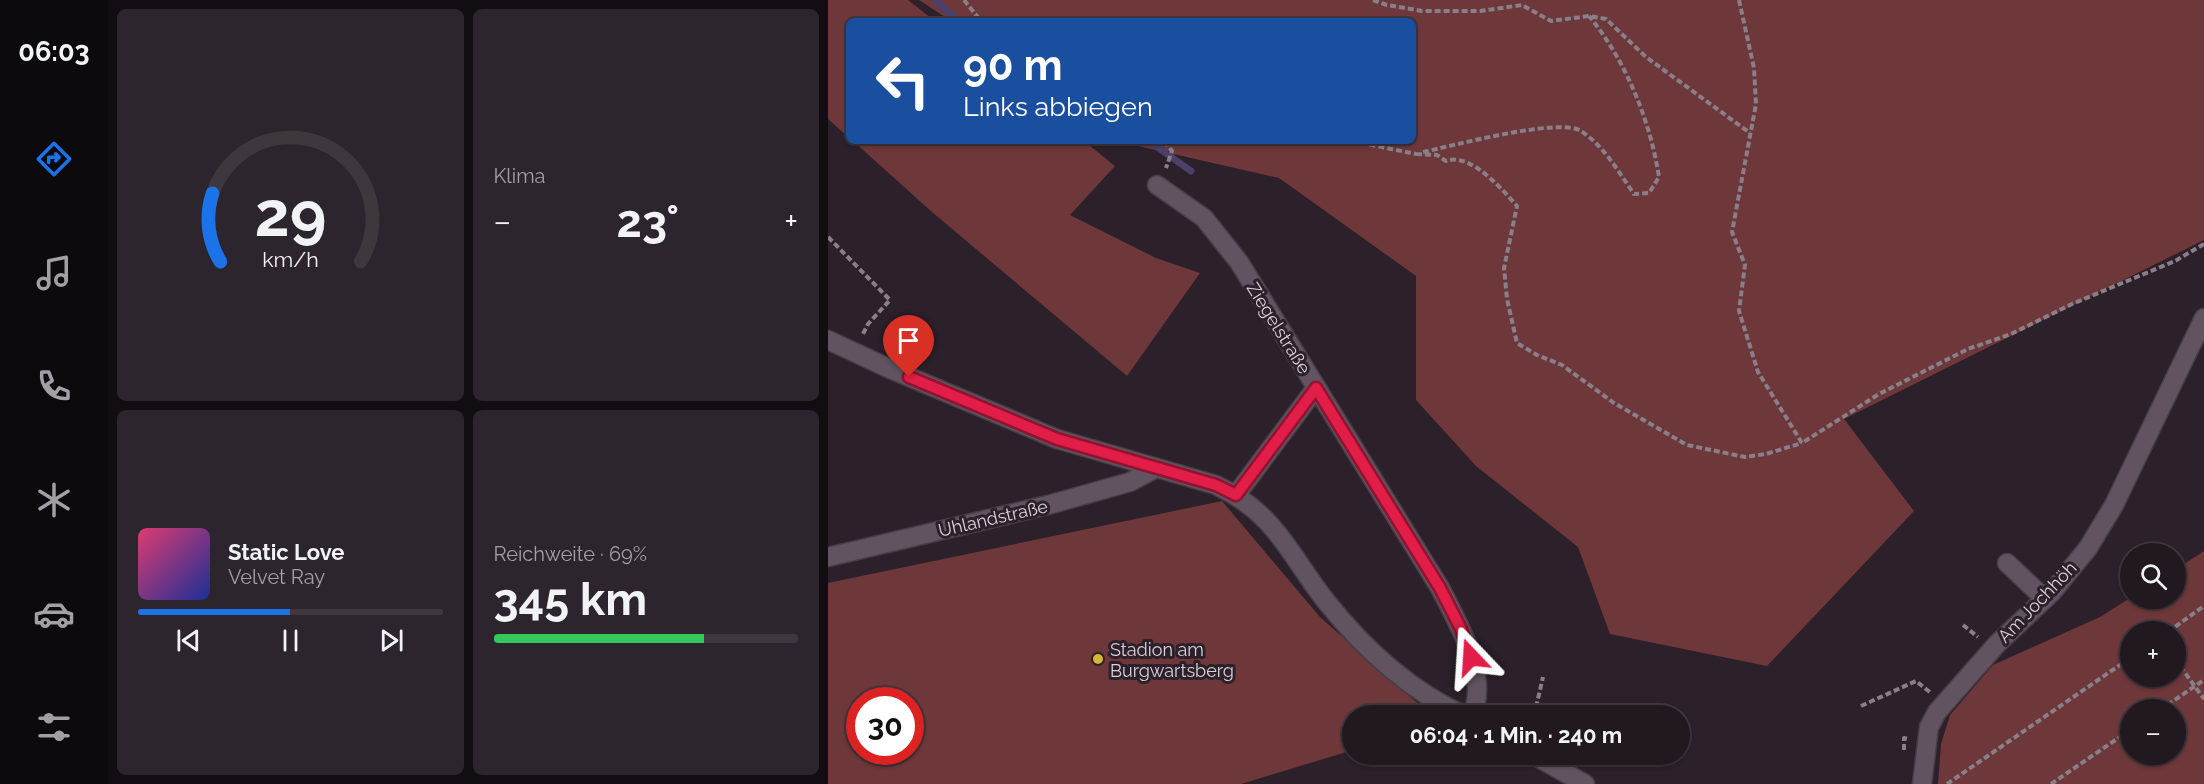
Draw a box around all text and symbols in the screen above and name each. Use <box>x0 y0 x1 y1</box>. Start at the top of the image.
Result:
text: 06:03 <box>18 36 90 67</box>
text: 90 m <box>963 41 1063 90</box>
icon: left <box>864 42 942 120</box>
text: Links abbiegen <box>963 91 1153 122</box>
icon: directions <box>33 138 75 180</box>
text: Klima <box>494 164 545 188</box>
text: 29 <box>254 177 326 251</box>
text: 23° <box>617 195 679 248</box>
text: − <box>494 202 511 241</box>
text: + <box>784 202 798 241</box>
text: km/h <box>262 247 319 272</box>
icon: music <box>33 252 75 294</box>
street label: Ziegelstraße <box>1243 278 1316 378</box>
pin <box>883 315 934 377</box>
icon: arrive <box>892 324 925 357</box>
icon: phone <box>33 365 75 407</box>
icon: climate <box>33 479 75 521</box>
street label: Uhlandstraße <box>936 495 1050 541</box>
text: Static Love <box>228 539 345 565</box>
text: Reichweite · 69% <box>494 542 647 566</box>
map controls <box>2120 543 2186 765</box>
button: search <box>2120 543 2186 609</box>
street label: Am Jochhöh <box>1993 557 2081 647</box>
text: Velvet Ray <box>228 565 325 589</box>
text: 345 km <box>494 573 647 626</box>
icon: car <box>33 593 75 635</box>
button: + <box>2120 621 2186 687</box>
icon: previous <box>172 624 205 657</box>
icon: pause <box>274 624 307 657</box>
icon: next <box>375 624 408 657</box>
position arrow <box>1439 625 1503 689</box>
place label: Stadion am Burgwartsberg <box>1110 639 1234 681</box>
marker: Stadion am Burgwartsberg <box>1091 652 1105 666</box>
speed limit sign: 30 <box>846 687 924 765</box>
button: − <box>2120 699 2186 765</box>
icon: filters <box>33 706 75 748</box>
text: 06:04 · 1 Min. · 240 m <box>1410 722 1622 748</box>

